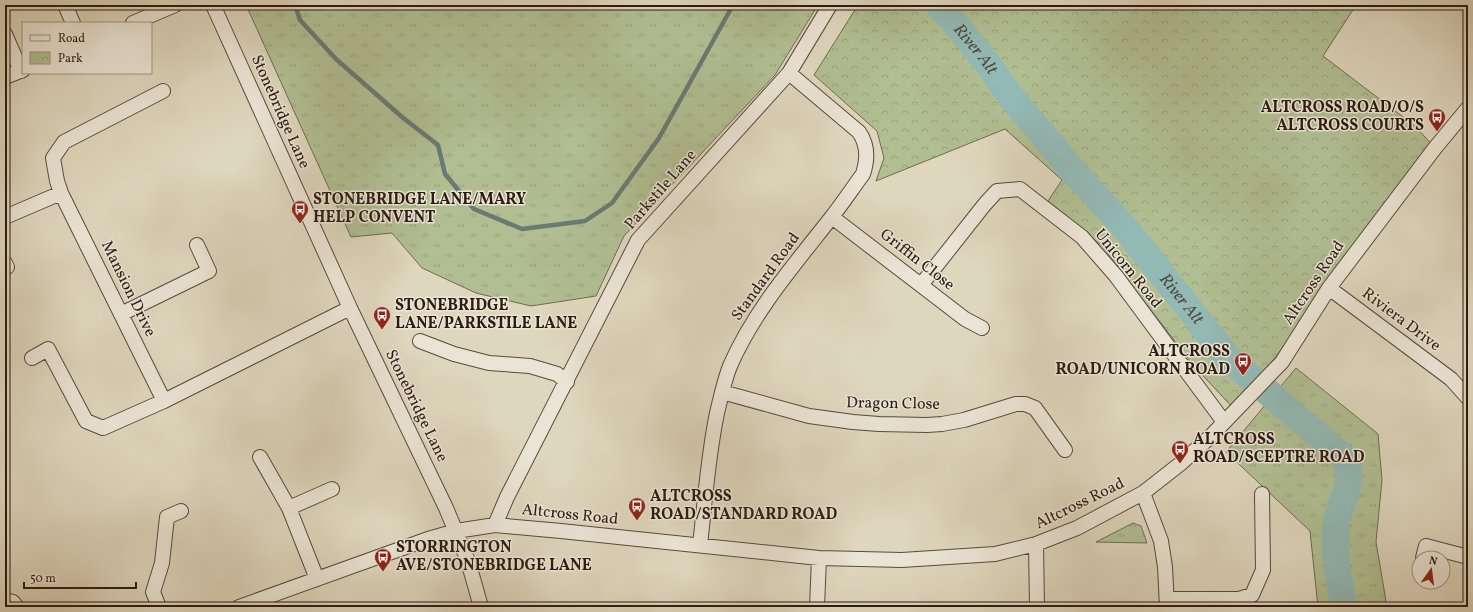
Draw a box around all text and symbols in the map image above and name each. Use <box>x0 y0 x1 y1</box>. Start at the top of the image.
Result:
water label: River Alt <box>948 19 1003 80</box>
legend <box>22 22 152 74</box>
text: Road <box>58 31 85 47</box>
text: Park <box>58 51 83 67</box>
street label: Stonebridge Lane <box>245 52 315 172</box>
place label: ALTCROSS ROAD/O/S ALTCROSS COURTS <box>1261 97 1424 137</box>
bus stop icon: ALTCROSS ROAD/O/S ALTCROSS COURTS <box>1427 107 1447 132</box>
street label: Parkstile Lane <box>620 145 702 235</box>
place label: STONEBRIDGE LANE/MARY HELP CONVENT <box>313 189 526 229</box>
bus stop icon: STONEBRIDGE LANE/MARY HELP CONVENT <box>290 199 310 224</box>
street label: Griffin Close <box>875 224 959 296</box>
street label: Unicorn Road <box>1089 225 1167 313</box>
street label: Standard Road <box>727 228 805 326</box>
street label: Mansion Drive <box>95 237 161 341</box>
street label: Altcross Road <box>1278 237 1350 329</box>
water label: River Alt <box>1154 269 1209 330</box>
street label: Riviera Drive <box>1357 283 1445 357</box>
place label: STONEBRIDGE LANE/PARKSTILE LANE <box>395 295 577 335</box>
bus stop icon: STONEBRIDGE LANE/PARKSTILE LANE <box>372 305 392 330</box>
place label: ALTCROSS ROAD/UNICORN ROAD <box>1056 341 1230 381</box>
street label: Stonebridge Lane <box>379 346 453 466</box>
bus stop icon: ALTCROSS ROAD/UNICORN ROAD <box>1233 351 1253 376</box>
street label: Dragon Close <box>846 392 940 416</box>
place label: ALTCROSS ROAD/SCEPTRE ROAD <box>1193 429 1365 469</box>
bus stop icon: ALTCROSS ROAD/SCEPTRE ROAD <box>1170 439 1190 464</box>
street label: Altcross Road <box>1032 473 1128 535</box>
place label: ALTCROSS ROAD/STANDARD ROAD <box>650 486 837 526</box>
bus stop icon: ALTCROSS ROAD/STANDARD ROAD <box>627 496 647 521</box>
street label: Altcross Road <box>521 499 619 531</box>
place label: STORRINGTON AVE/STONEBRIDGE LANE <box>396 537 592 577</box>
bus stop icon: STORRINGTON AVE/STONEBRIDGE LANE <box>373 547 393 572</box>
north arrow <box>1411 550 1451 590</box>
text: N <box>1427 554 1439 570</box>
scale bar <box>24 564 136 590</box>
text: 50 m <box>30 571 56 587</box>

